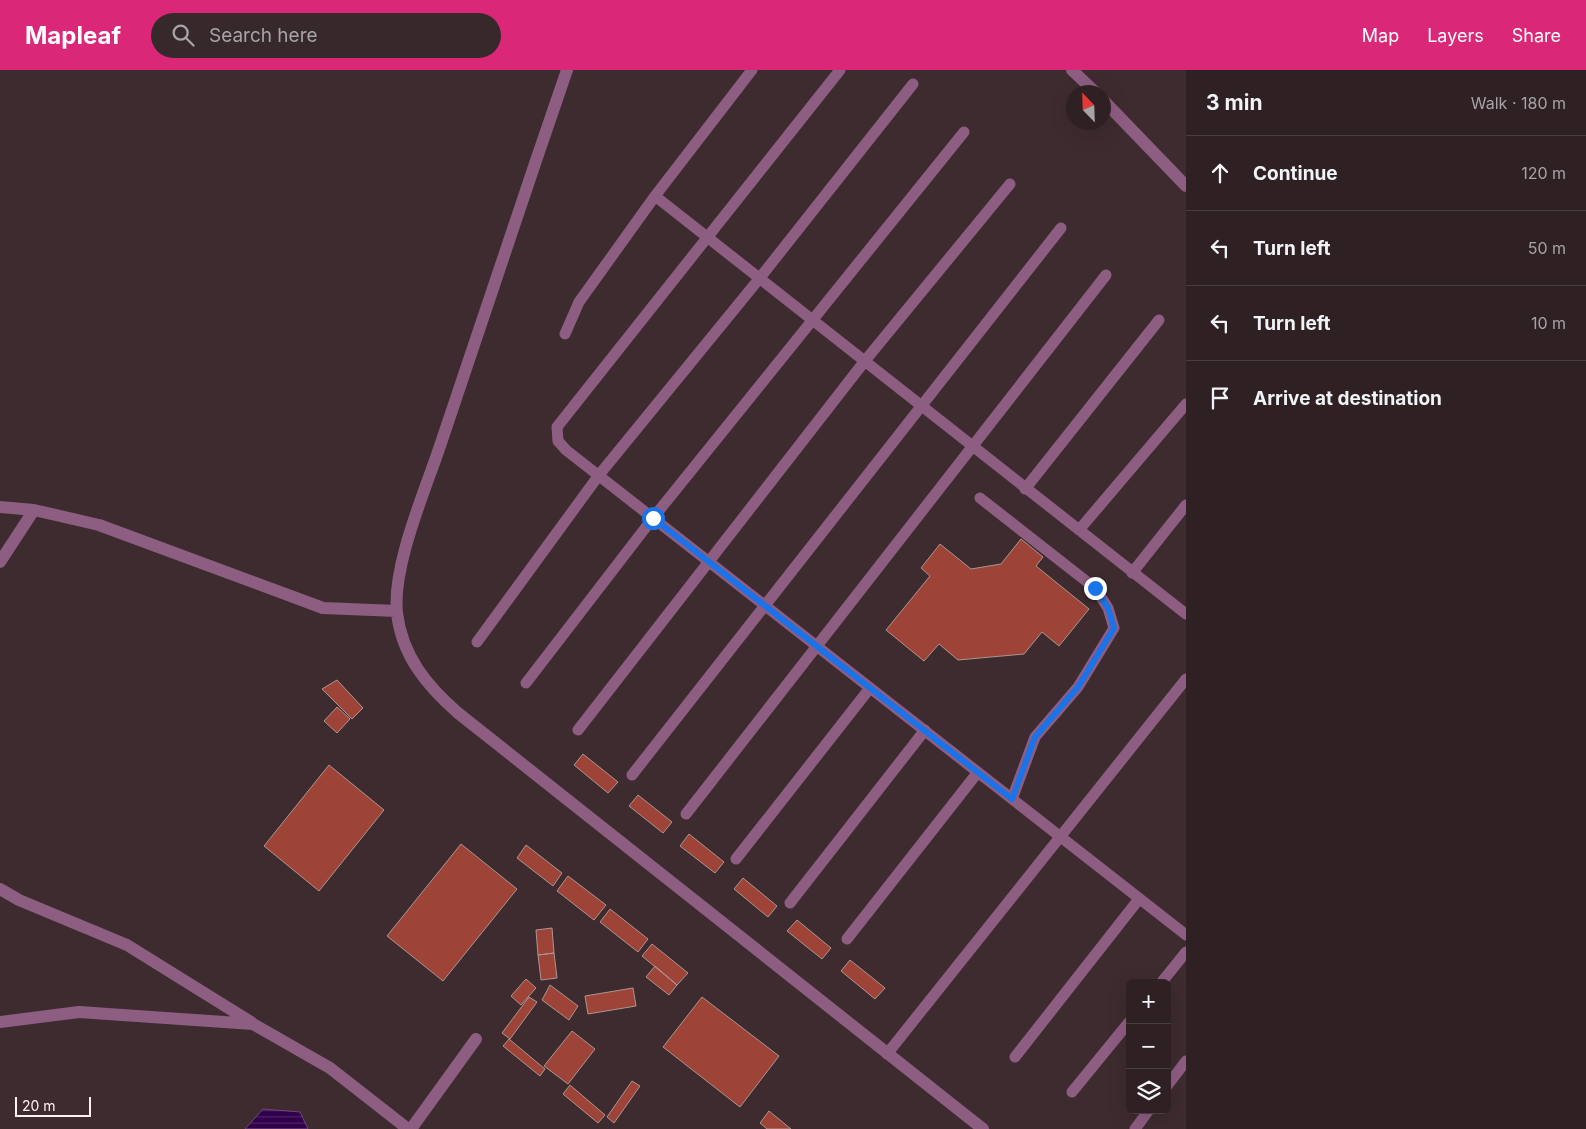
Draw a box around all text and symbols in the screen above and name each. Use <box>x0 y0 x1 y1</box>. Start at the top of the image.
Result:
search box <box>151 13 501 58</box>
text: Mapleaf <box>25 21 121 50</box>
icon: search <box>169 21 197 49</box>
text: Search here <box>209 24 318 47</box>
text: Map <box>1362 25 1399 46</box>
text: Layers <box>1427 25 1484 46</box>
text: Share <box>1512 25 1561 46</box>
north arrow <box>1066 85 1111 130</box>
text: 3 min <box>1206 90 1262 115</box>
text: Walk · 180 m <box>1471 93 1566 113</box>
icon: ahead <box>1206 159 1234 187</box>
text: Continue <box>1253 162 1338 185</box>
text: 120 m <box>1521 163 1566 183</box>
icon: left <box>1206 234 1234 262</box>
text: Turn left <box>1253 237 1331 260</box>
text: 50 m <box>1528 238 1566 258</box>
icon: left <box>1206 309 1234 337</box>
text: Turn left <box>1253 312 1331 335</box>
text: 10 m <box>1531 313 1566 333</box>
icon: arrive <box>1206 384 1234 412</box>
text: Arrive at destination <box>1253 387 1442 410</box>
route start <box>642 507 665 530</box>
route end <box>1084 577 1107 600</box>
map controls <box>1126 979 1171 1114</box>
button: + <box>1126 979 1171 1024</box>
button: − <box>1126 1024 1171 1069</box>
button: layers <box>1126 1069 1171 1114</box>
scale bar <box>15 1094 91 1117</box>
text: 20 m <box>22 1097 56 1114</box>

